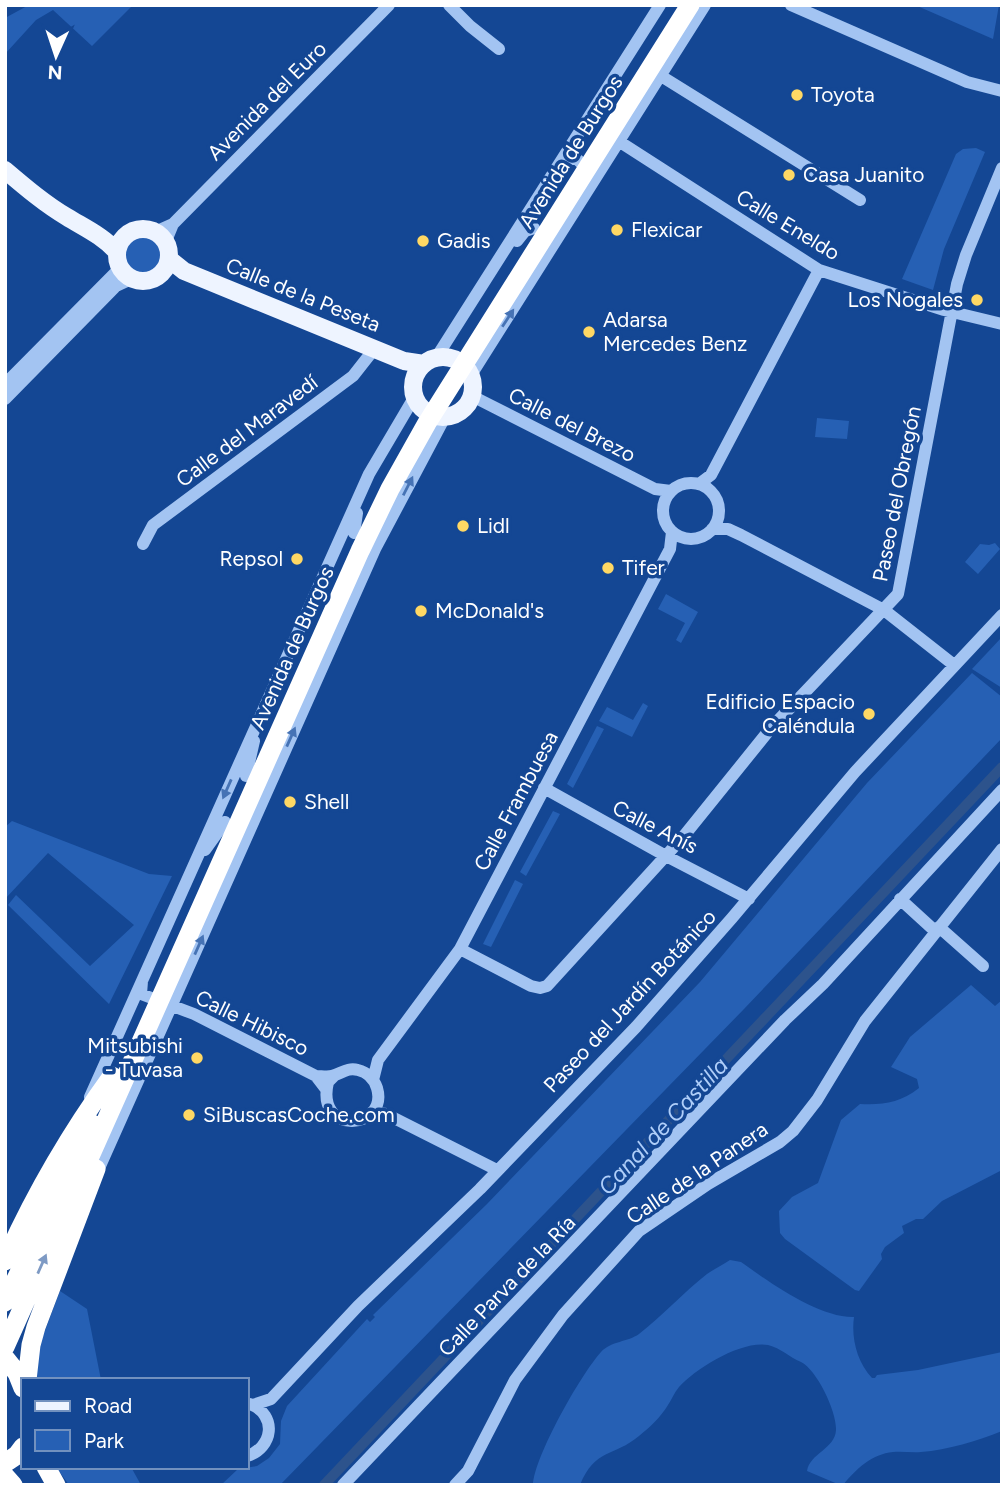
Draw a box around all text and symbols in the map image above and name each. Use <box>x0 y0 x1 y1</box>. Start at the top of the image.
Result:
north arrow <box>21 21 91 91</box>
street label: Avenida del Euro <box>202 36 331 165</box>
text: N <box>47 61 63 84</box>
street label: Avenida de Burgos <box>513 71 628 233</box>
place label: Toyota <box>811 82 875 107</box>
marker: Toyota <box>789 87 805 103</box>
place label: Casa Juanito <box>803 162 924 187</box>
marker: Casa Juanito <box>781 167 797 183</box>
street label: Calle Eneldo <box>732 184 845 265</box>
place label: Flexicar <box>631 217 702 242</box>
marker: Flexicar <box>609 222 625 238</box>
place label: Gadis <box>437 228 491 253</box>
marker: Gadis <box>415 233 431 249</box>
street label: Calle de la Peseta <box>222 252 384 337</box>
place label: Los Nogales <box>848 287 963 312</box>
marker: Los Nogales <box>969 292 985 308</box>
place label: Adarsa Mercedes Benz <box>603 307 747 356</box>
one-way arrow <box>501 308 514 328</box>
marker: Adarsa Mercedes Benz <box>581 324 597 340</box>
street label: Calle del Maravedí <box>171 369 323 492</box>
street label: Calle del Brezo <box>505 382 640 467</box>
street label: Paseo del Obregón <box>867 404 926 584</box>
one-way arrow <box>402 476 413 496</box>
place label: Lidl <box>477 513 510 538</box>
marker: Lidl <box>455 518 471 534</box>
place label: Repsol <box>219 546 283 571</box>
marker: Repsol <box>289 551 305 567</box>
place label: Tifer <box>622 555 665 580</box>
marker: Tifer <box>600 560 616 576</box>
street label: Avenida de Burgos <box>244 562 339 733</box>
place label: McDonald's <box>435 598 544 623</box>
marker: McDonald's <box>413 603 429 619</box>
place label: Edificio Espacio Caléndula <box>705 689 855 738</box>
marker: Edificio Espacio Caléndula <box>861 706 877 722</box>
one-way arrow <box>285 727 297 747</box>
street label: Calle Frambuesa <box>468 727 563 875</box>
one-way arrow <box>221 779 232 799</box>
place label: Shell <box>304 789 349 814</box>
marker: Shell <box>282 794 298 810</box>
street label: Calle Anís <box>608 794 702 859</box>
street label: Paseo del Jardín Botánico <box>538 904 721 1097</box>
one-way arrow <box>193 935 205 955</box>
street label: Calle Hibisco <box>192 984 313 1061</box>
place label: Mitsubishi - Tuvasa <box>87 1033 183 1082</box>
marker: Mitsubishi - Tuvasa <box>189 1050 205 1066</box>
water label: Canal de Castilla <box>592 1051 734 1201</box>
place label: SiBuscasCoche.com <box>203 1102 395 1127</box>
marker: SiBuscasCoche.com <box>181 1107 197 1123</box>
street label: Calle de la Panera <box>621 1116 772 1229</box>
street label: Calle Parva de la Ría <box>433 1210 580 1361</box>
one-way arrow <box>36 1254 48 1274</box>
legend <box>21 1378 248 1469</box>
text: Road <box>84 1393 132 1418</box>
text: Park <box>84 1428 125 1453</box>

